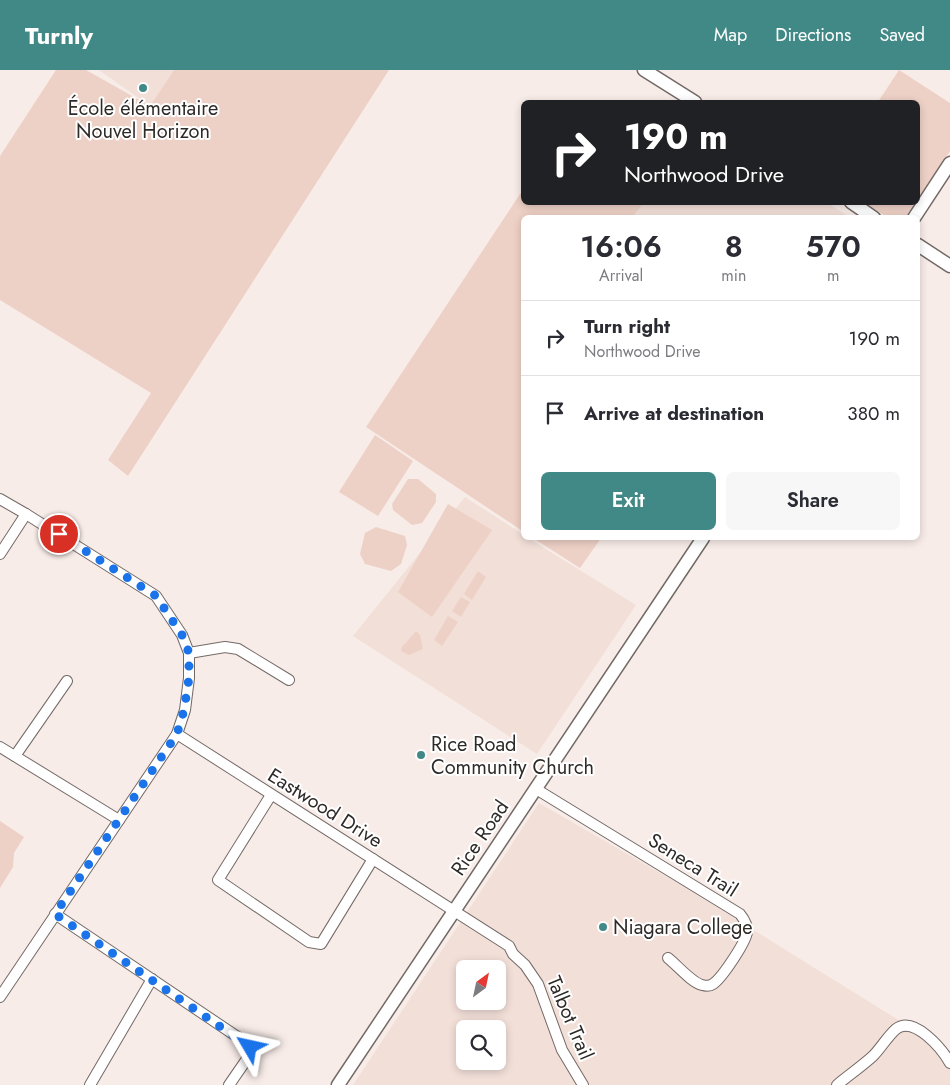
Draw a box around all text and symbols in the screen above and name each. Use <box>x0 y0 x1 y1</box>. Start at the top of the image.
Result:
text: Turnly <box>25 18 93 53</box>
text: Map <box>714 22 747 48</box>
text: Directions <box>775 22 851 48</box>
text: Saved <box>879 22 925 48</box>
marker: École élémentaire Nouvel Horizon <box>137 82 149 94</box>
place label: École élémentaire Nouvel Horizon <box>68 94 218 146</box>
text: 190 m <box>624 112 728 162</box>
icon: right <box>541 120 606 185</box>
text: Northwood Drive <box>624 158 784 190</box>
text: 16:06 <box>580 225 662 268</box>
text: 8 <box>725 225 743 268</box>
text: 570 <box>806 225 861 268</box>
text: Arrival <box>599 264 643 287</box>
text: min <box>721 264 746 287</box>
text: m <box>827 264 839 287</box>
text: Turn right <box>584 313 670 340</box>
icon: right <box>541 324 569 352</box>
text: 190 m <box>849 325 900 352</box>
text: Northwood Drive <box>584 340 700 363</box>
icon: arrive <box>541 399 569 427</box>
text: Arrive at destination <box>584 400 764 427</box>
text: 380 m <box>847 400 900 427</box>
button: Exit <box>541 472 716 530</box>
button: Share <box>726 472 900 530</box>
pin <box>38 513 80 555</box>
icon: arrive <box>45 520 73 548</box>
place label: Rice Road Community Church <box>431 730 594 782</box>
marker: Rice Road Community Church <box>415 749 427 761</box>
street label: Eastwood Drive <box>262 761 388 855</box>
street label: Rice Road <box>444 794 516 882</box>
street label: Seneca Trail <box>642 826 744 904</box>
place label: Niagara College <box>613 913 753 942</box>
marker: Niagara College <box>597 921 609 933</box>
north arrow <box>456 960 506 1010</box>
map controls <box>456 960 506 1070</box>
street label: Talbot Trail <box>539 972 601 1064</box>
position arrow <box>223 1020 275 1072</box>
button: search <box>456 1020 506 1070</box>

